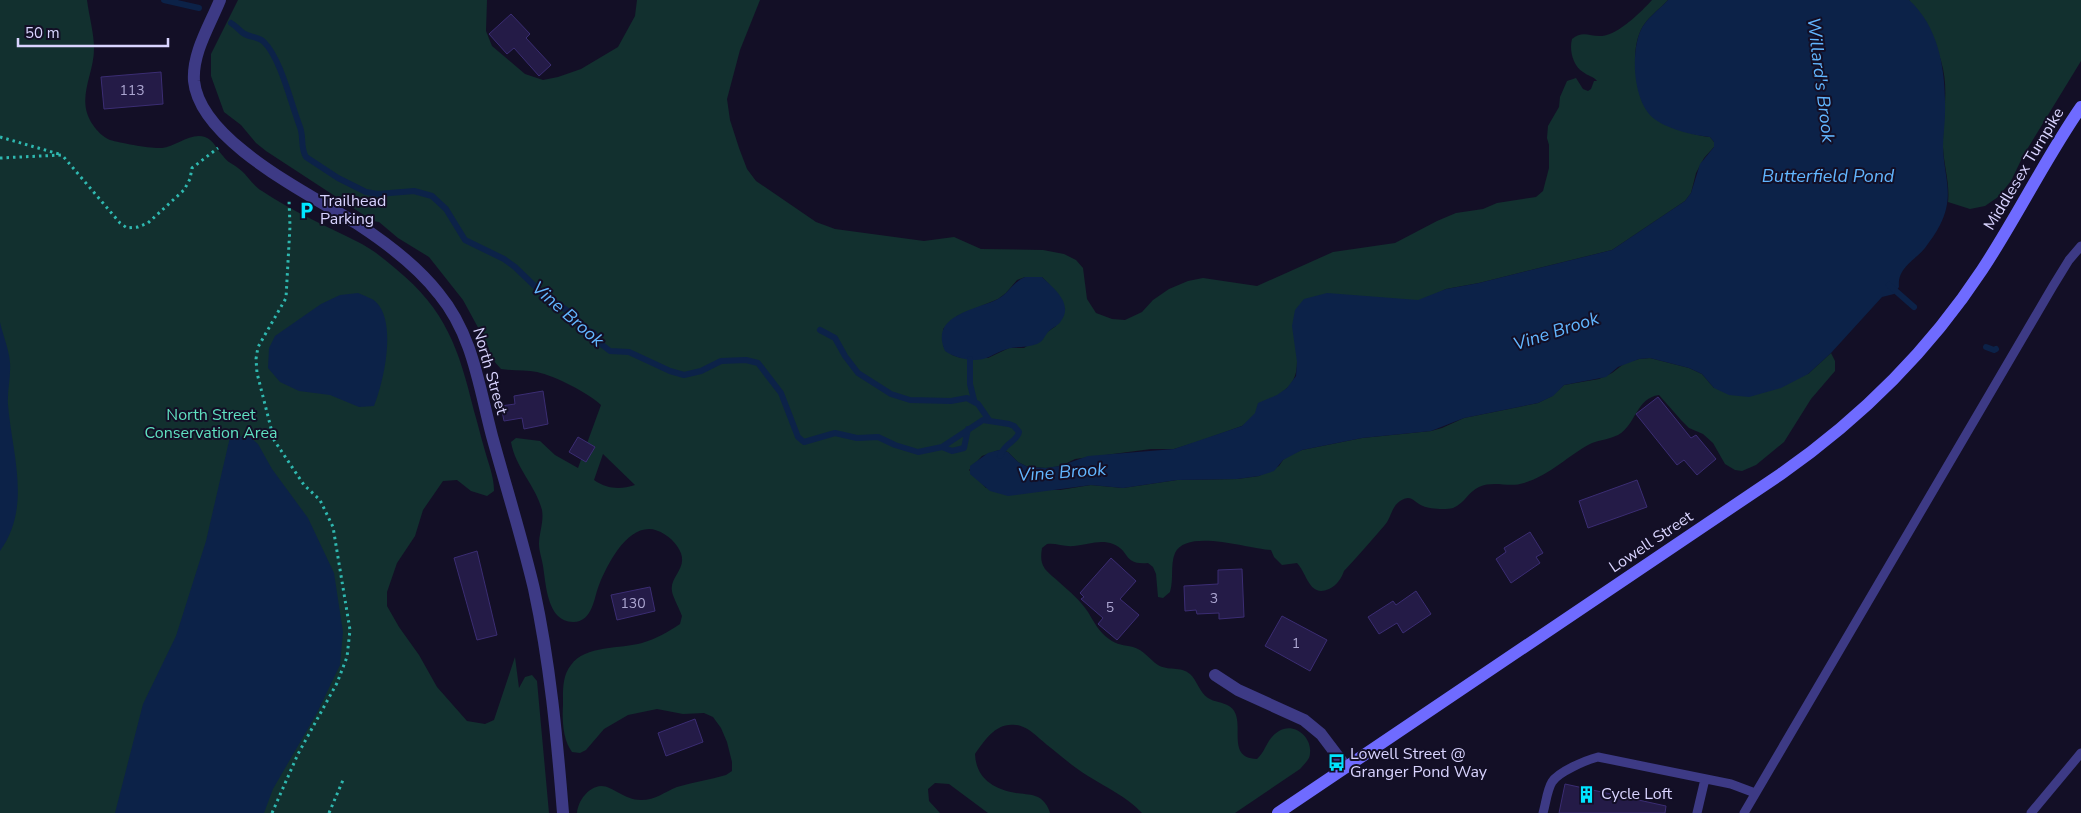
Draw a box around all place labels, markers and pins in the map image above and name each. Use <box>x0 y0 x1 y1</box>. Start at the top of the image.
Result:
place label: Trailhead Parking <box>320 190 386 230</box>
parking icon: Trailhead Parking <box>296 200 316 220</box>
place label: Lowell Street @ Granger Pond Way <box>1350 743 1488 783</box>
bus stop icon: Lowell Street @ Granger Pond Way <box>1326 753 1346 773</box>
place label: Cycle Loft <box>1601 783 1673 805</box>
building icon: Cycle Loft <box>1577 784 1597 804</box>

